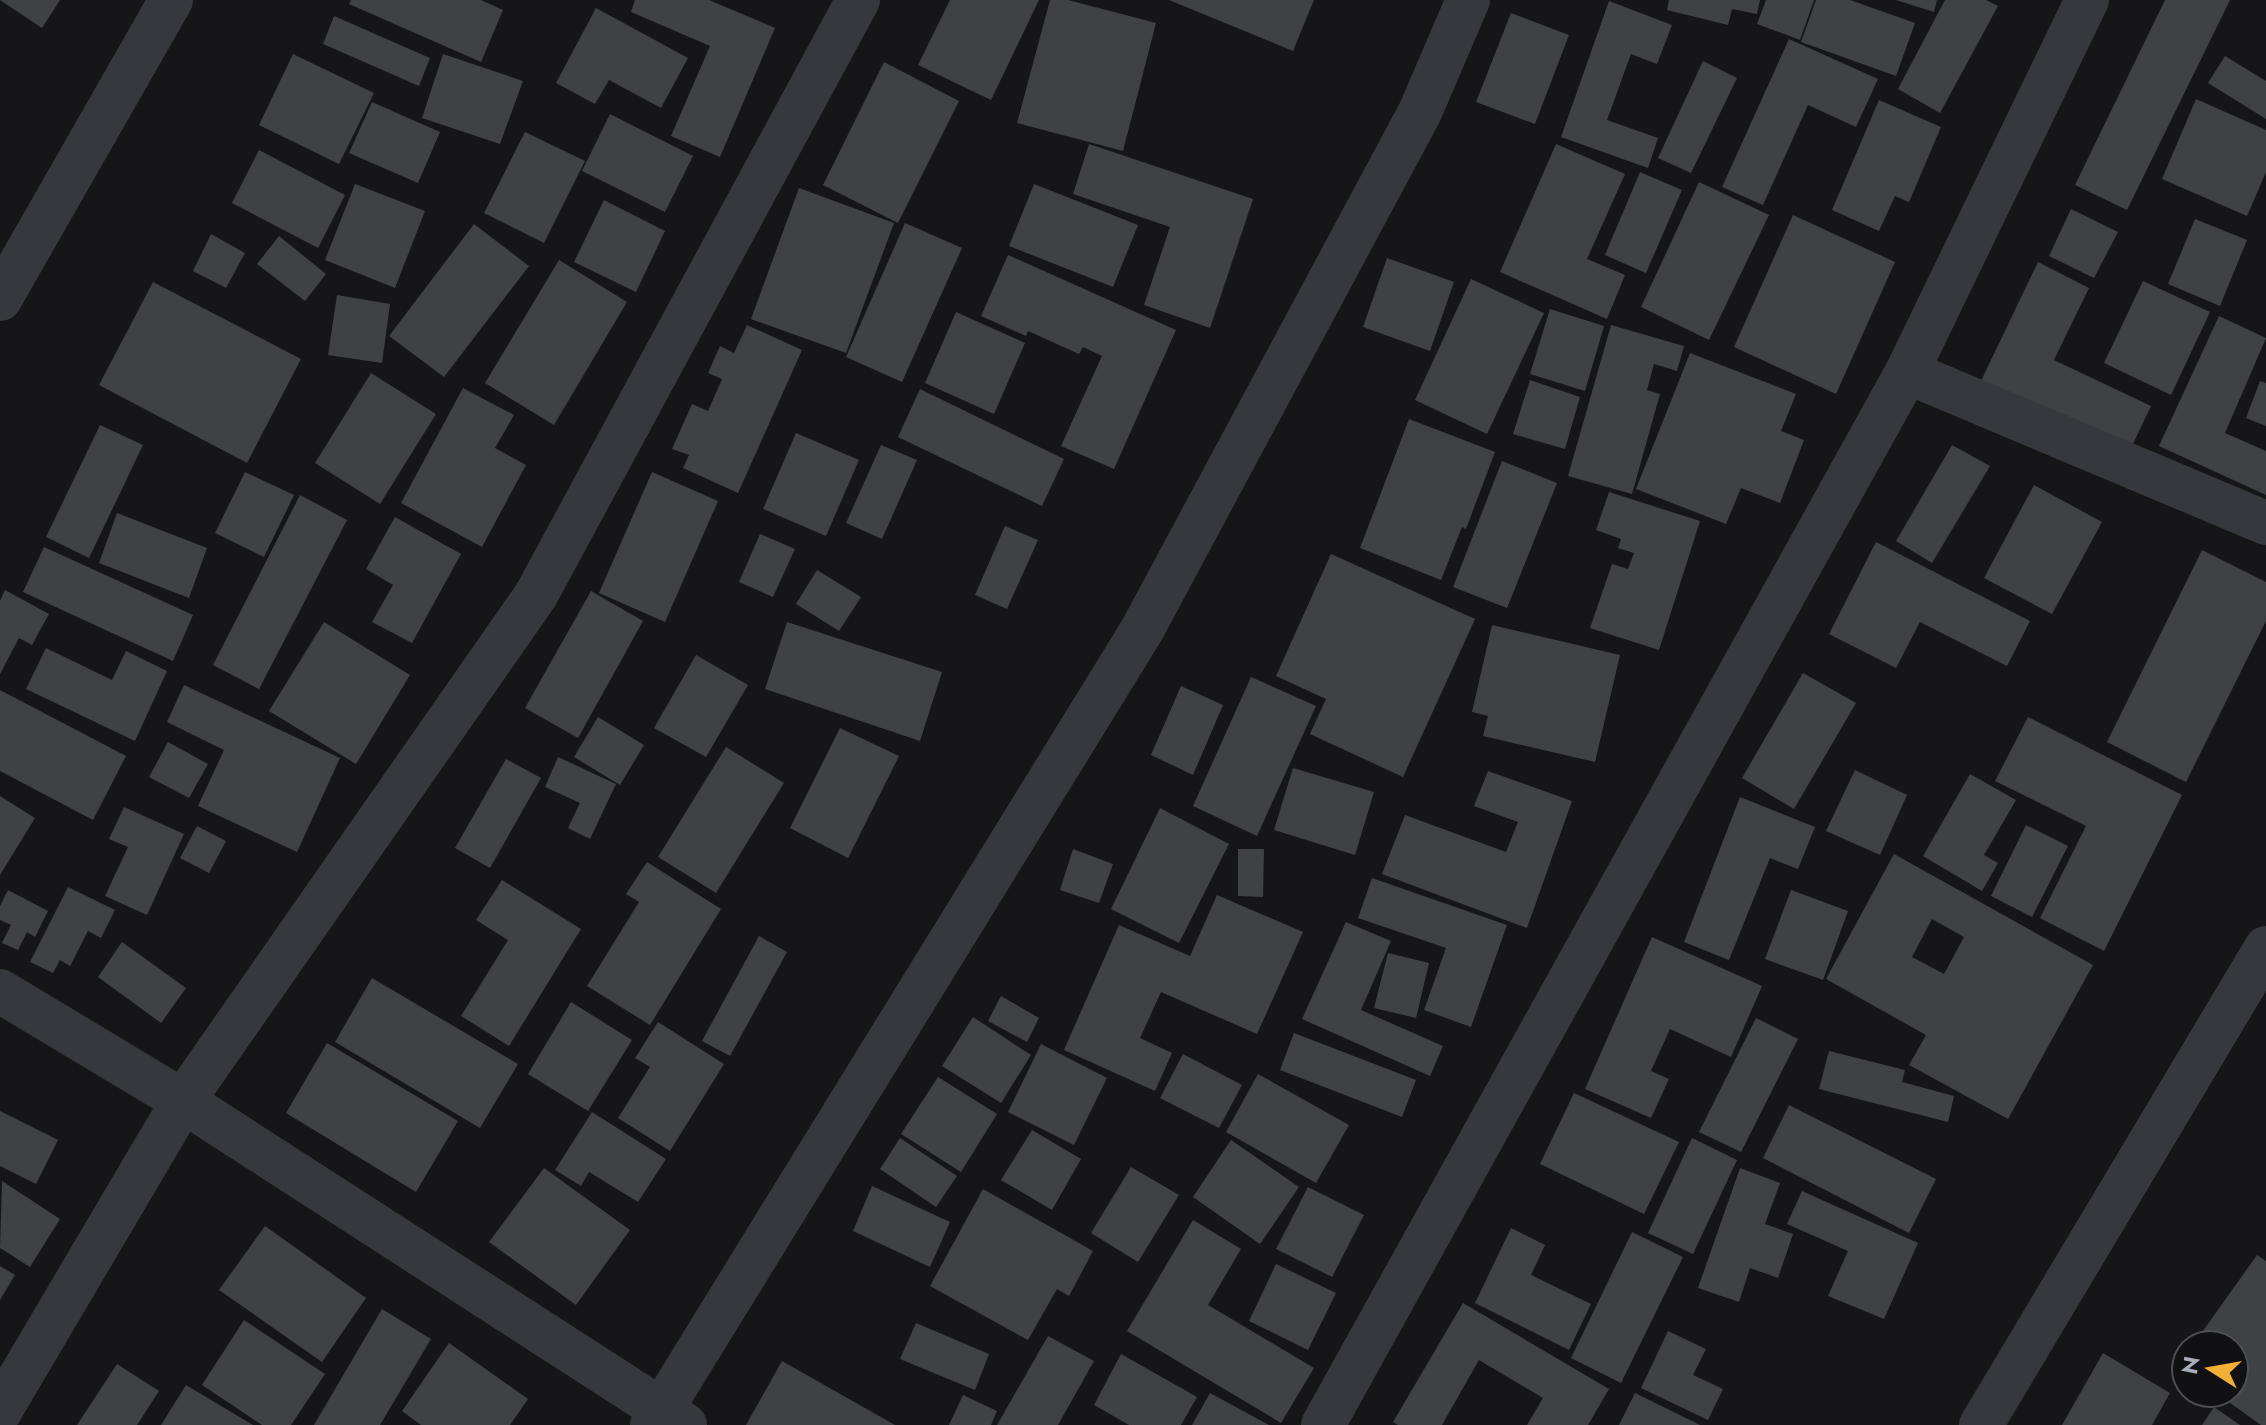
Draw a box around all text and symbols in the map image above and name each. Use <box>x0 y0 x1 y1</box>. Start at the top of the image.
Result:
north arrow <box>2170 1329 2250 1409</box>
text: N <box>2173 1354 2208 1377</box>

